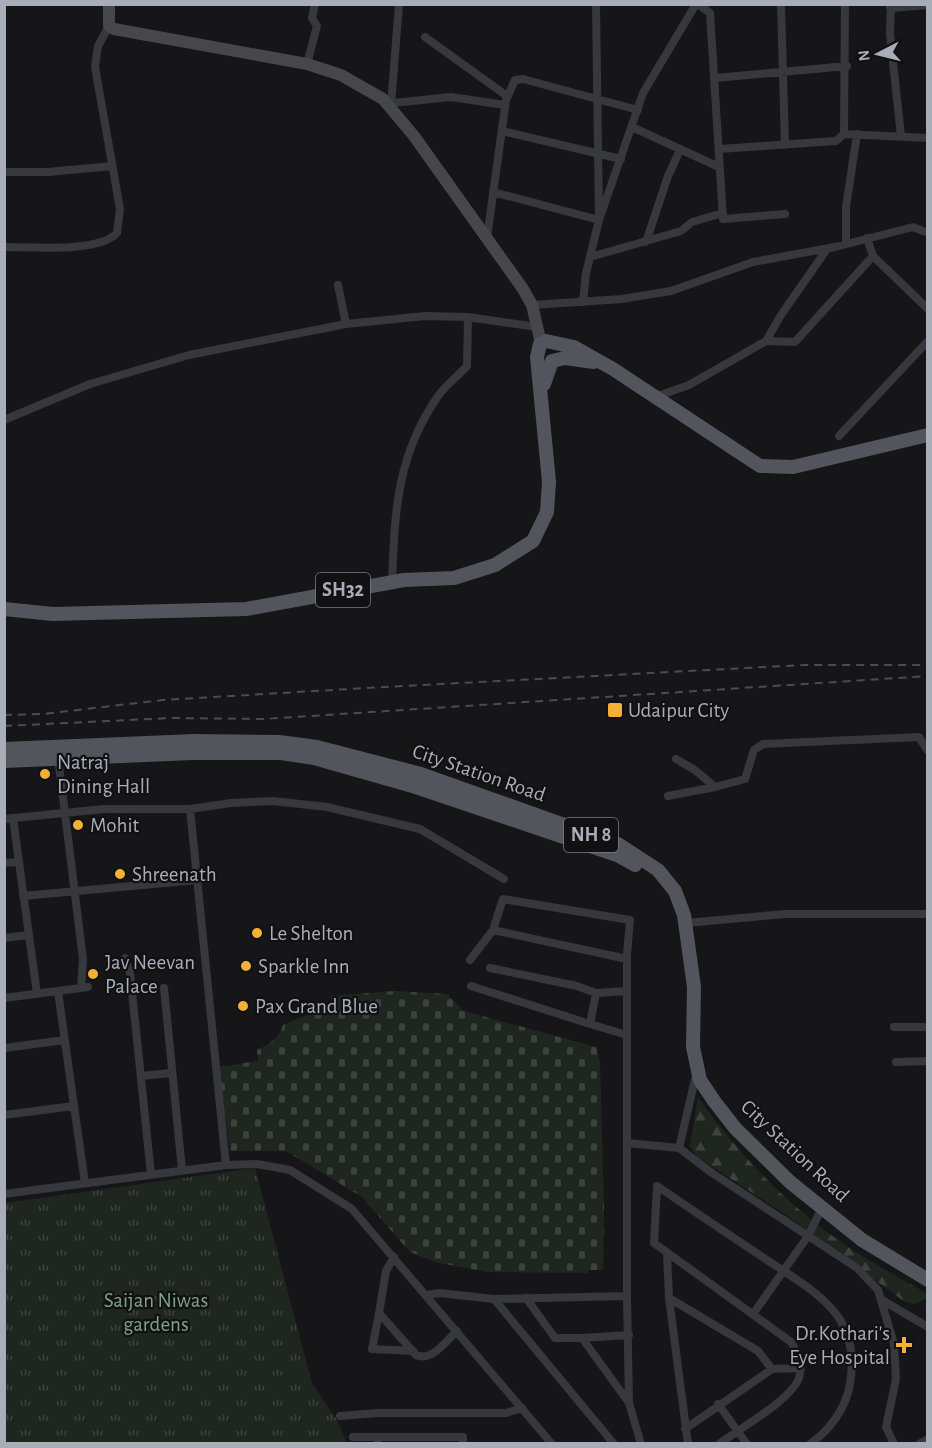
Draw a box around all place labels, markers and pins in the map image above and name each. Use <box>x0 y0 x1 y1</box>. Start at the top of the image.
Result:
place label: Udaipur City <box>628 700 729 721</box>
marker: Udaipur City <box>606 701 624 719</box>
place label: Natraj Dining Hall <box>57 752 150 797</box>
marker: Natraj Dining Hall <box>38 767 52 781</box>
place label: Mohit <box>90 815 139 836</box>
marker: Mohit <box>71 818 85 832</box>
place label: Shreenath <box>132 864 217 885</box>
marker: Shreenath <box>113 867 127 881</box>
place label: Le Shelton <box>269 923 353 944</box>
marker: Le Shelton <box>250 926 264 940</box>
place label: Jav Neevan Palace <box>105 952 195 997</box>
place label: Sparkle Inn <box>258 956 350 977</box>
marker: Sparkle Inn <box>239 959 253 973</box>
marker: Jav Neevan Palace <box>86 967 100 981</box>
place label: Pax Grand Blue <box>255 996 378 1017</box>
marker: Pax Grand Blue <box>236 999 250 1013</box>
place label: Dr.Kothari's Eye Hospital <box>789 1323 890 1368</box>
marker: Dr.Kothari's Eye Hospital <box>895 1336 913 1354</box>

